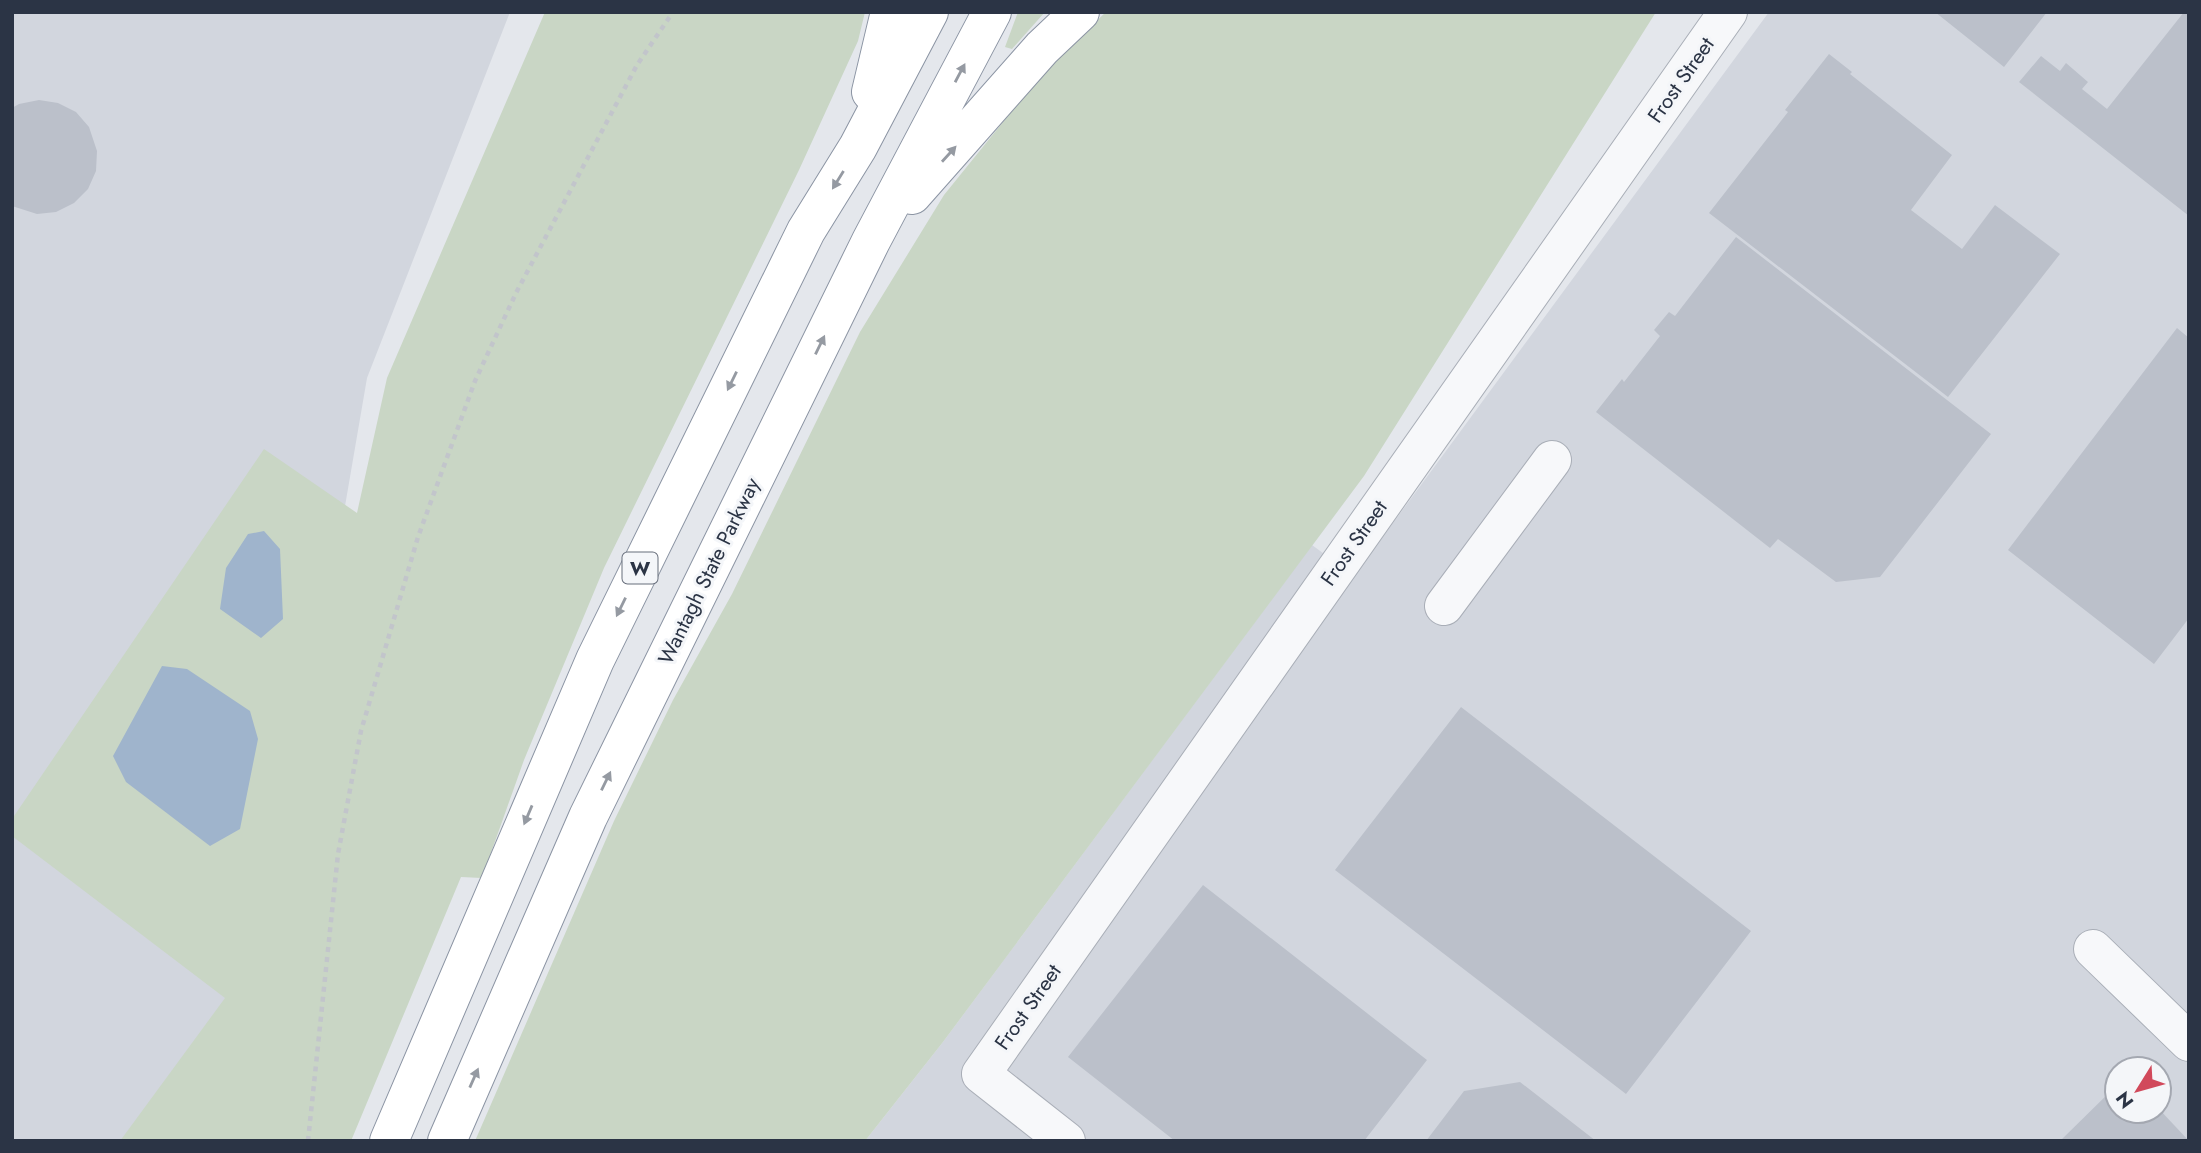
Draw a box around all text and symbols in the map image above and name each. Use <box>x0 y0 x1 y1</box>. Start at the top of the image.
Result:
street label: Frost Street <box>1641 31 1721 129</box>
one-way arrow <box>955 63 966 83</box>
one-way arrow <box>941 145 956 162</box>
one-way arrow <box>831 170 844 189</box>
one-way arrow <box>815 335 826 355</box>
one-way arrow <box>727 371 738 391</box>
street label: Wantagh State Parkway <box>651 472 768 669</box>
street label: Frost Street <box>1314 494 1394 592</box>
road number: W <box>622 552 658 583</box>
one-way arrow <box>615 597 626 617</box>
one-way arrow <box>601 771 612 791</box>
one-way arrow <box>523 805 534 826</box>
street label: Frost Street <box>988 958 1068 1056</box>
north arrow <box>2103 1055 2173 1125</box>
one-way arrow <box>468 1068 480 1088</box>
text: N <box>2109 1086 2140 1114</box>

